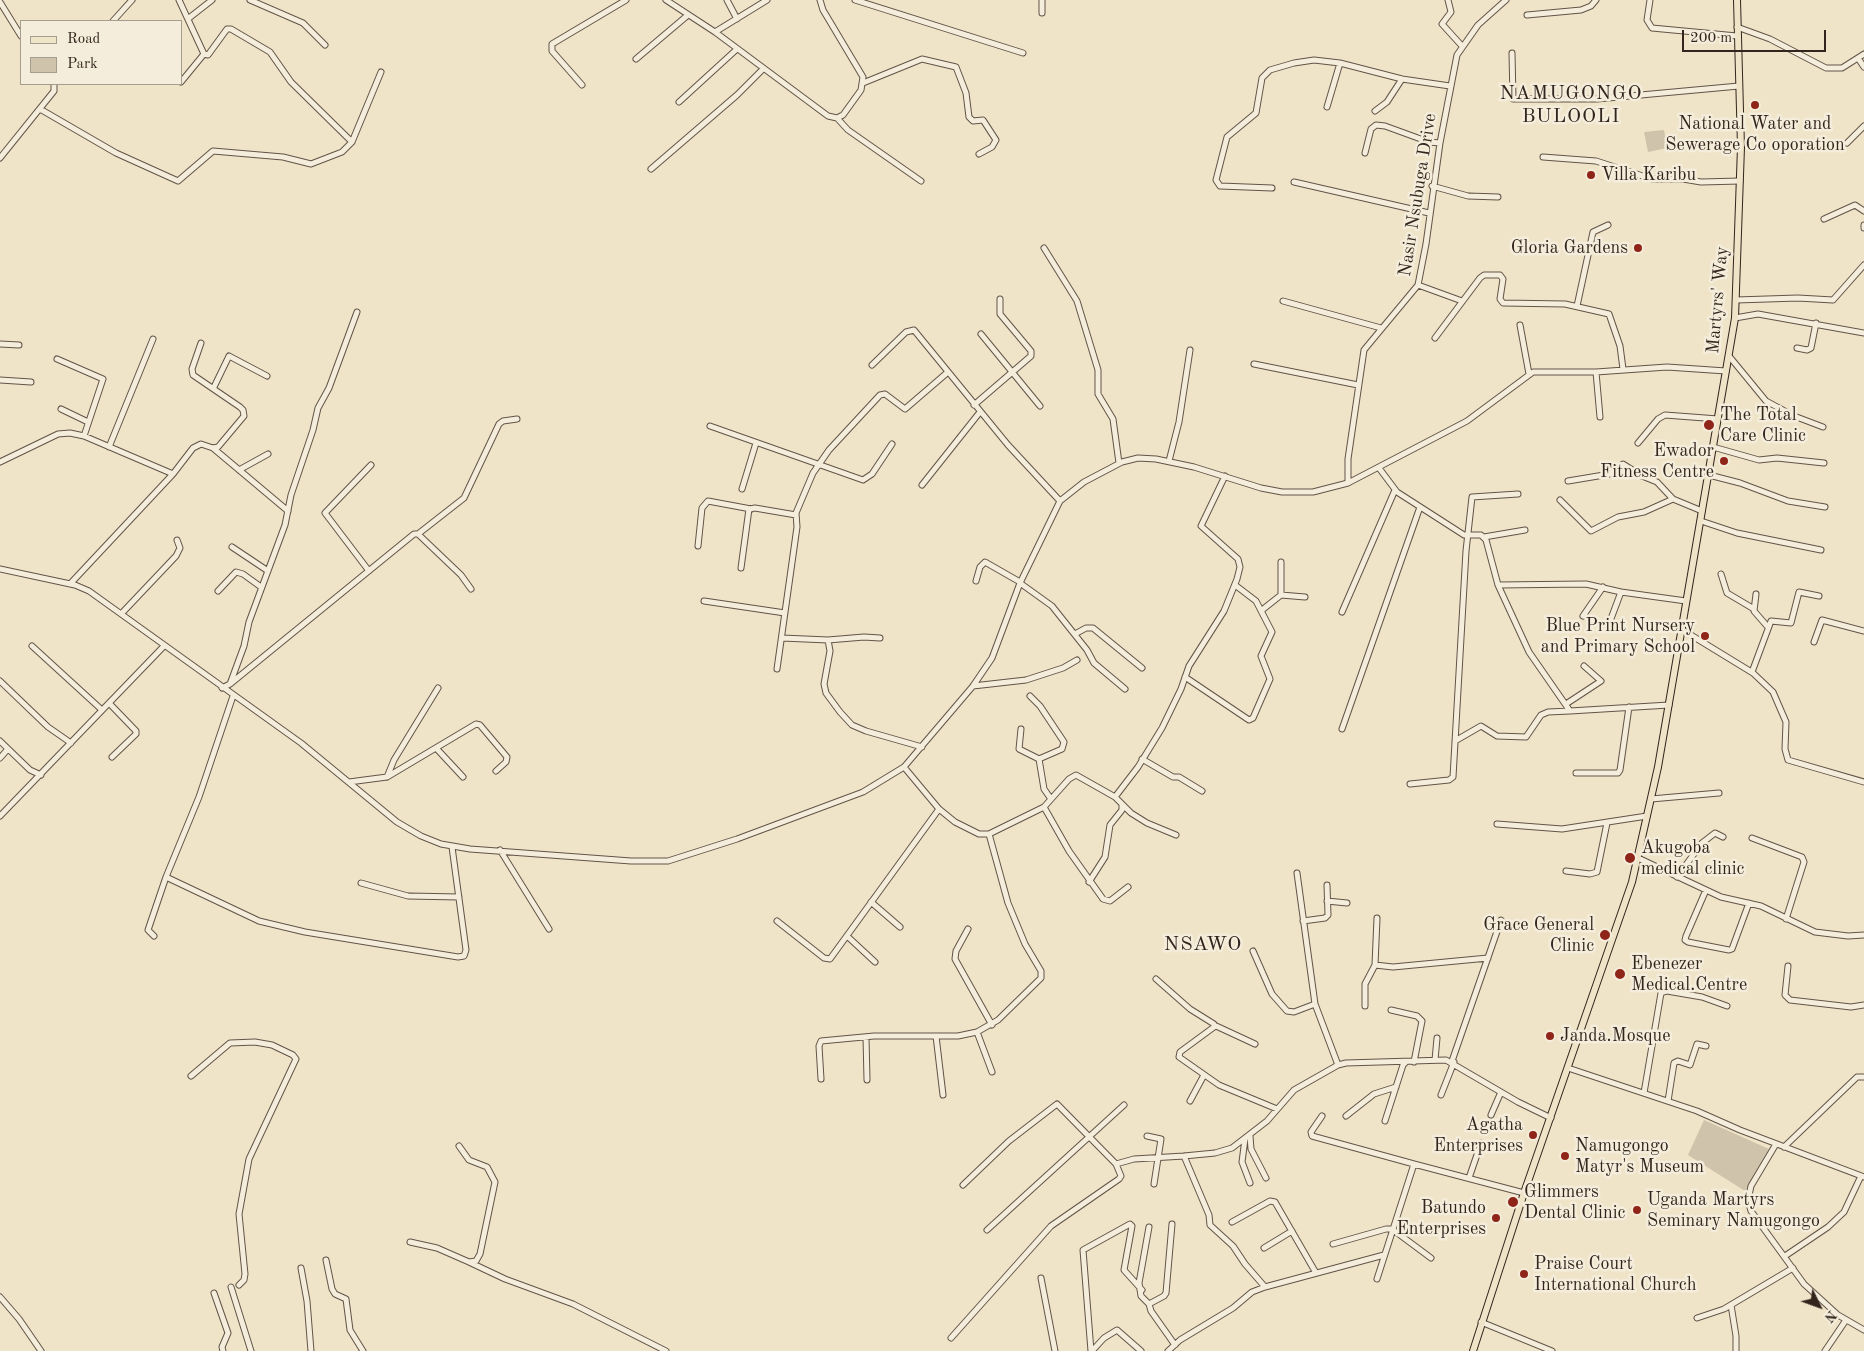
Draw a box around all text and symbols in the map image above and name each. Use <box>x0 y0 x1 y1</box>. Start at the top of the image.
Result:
legend <box>20 20 182 85</box>
scale bar <box>1684 20 1828 52</box>
text: 200 m <box>1690 31 1732 46</box>
text: Road <box>67 32 100 47</box>
text: Park <box>67 57 98 72</box>
district label: NAMUGONGO BULOOLI <box>1498 82 1644 129</box>
marker: National Water and Sewerage Co oporation <box>1749 99 1761 111</box>
street label: Nasir Nsubuga Drive <box>1394 112 1442 278</box>
place label: National Water and Sewerage Co oporation <box>1665 113 1845 156</box>
place label: Villa Karibu <box>1601 164 1696 186</box>
marker: Villa Karibu <box>1585 169 1597 181</box>
place label: Gloria Gardens <box>1511 237 1628 259</box>
marker: Gloria Gardens <box>1632 242 1644 254</box>
street label: Martyrs' Way <box>1703 245 1733 355</box>
place label: The Total Care Clinic <box>1720 404 1806 446</box>
marker: The Total Care Clinic <box>1702 418 1716 432</box>
place label: Ewador Fitness Centre <box>1600 440 1714 482</box>
marker: Ewador Fitness Centre <box>1718 455 1730 467</box>
place label: Blue Print Nursery and Primary School <box>1541 615 1695 658</box>
marker: Blue Print Nursery and Primary School <box>1699 630 1711 642</box>
place label: Akugoba medical clinic <box>1641 837 1744 880</box>
marker: Akugoba medical clinic <box>1623 851 1637 865</box>
place label: Grace General Clinic <box>1483 914 1594 956</box>
marker: Grace General Clinic <box>1598 928 1612 942</box>
district label: NSAWO <box>1163 933 1243 957</box>
place label: Ebenezer Medical.Centre <box>1631 953 1747 996</box>
marker: Ebenezer Medical.Centre <box>1613 967 1627 981</box>
place label: Janda.Mosque <box>1560 1025 1670 1047</box>
marker: Janda.Mosque <box>1544 1030 1556 1042</box>
place label: Agatha Enterprises <box>1433 1114 1523 1156</box>
marker: Agatha Enterprises <box>1527 1129 1539 1141</box>
place label: Namugongo Matyr's Museum <box>1575 1135 1704 1178</box>
marker: Namugongo Matyr's Museum <box>1559 1150 1571 1162</box>
place label: Glimmers Dental Clinic <box>1524 1181 1625 1224</box>
place label: Uganda Martyrs Seminary Namugongo <box>1647 1189 1820 1232</box>
marker: Glimmers Dental Clinic <box>1506 1195 1520 1209</box>
place label: Batundo Enterprises <box>1396 1197 1486 1240</box>
marker: Uganda Martyrs Seminary Namugongo <box>1631 1204 1643 1216</box>
marker: Batundo Enterprises <box>1490 1212 1502 1224</box>
place label: Praise Court International Church <box>1534 1253 1696 1296</box>
marker: Praise Court International Church <box>1518 1268 1530 1280</box>
north arrow <box>1794 1281 1844 1331</box>
text: N <box>1821 1307 1839 1325</box>

